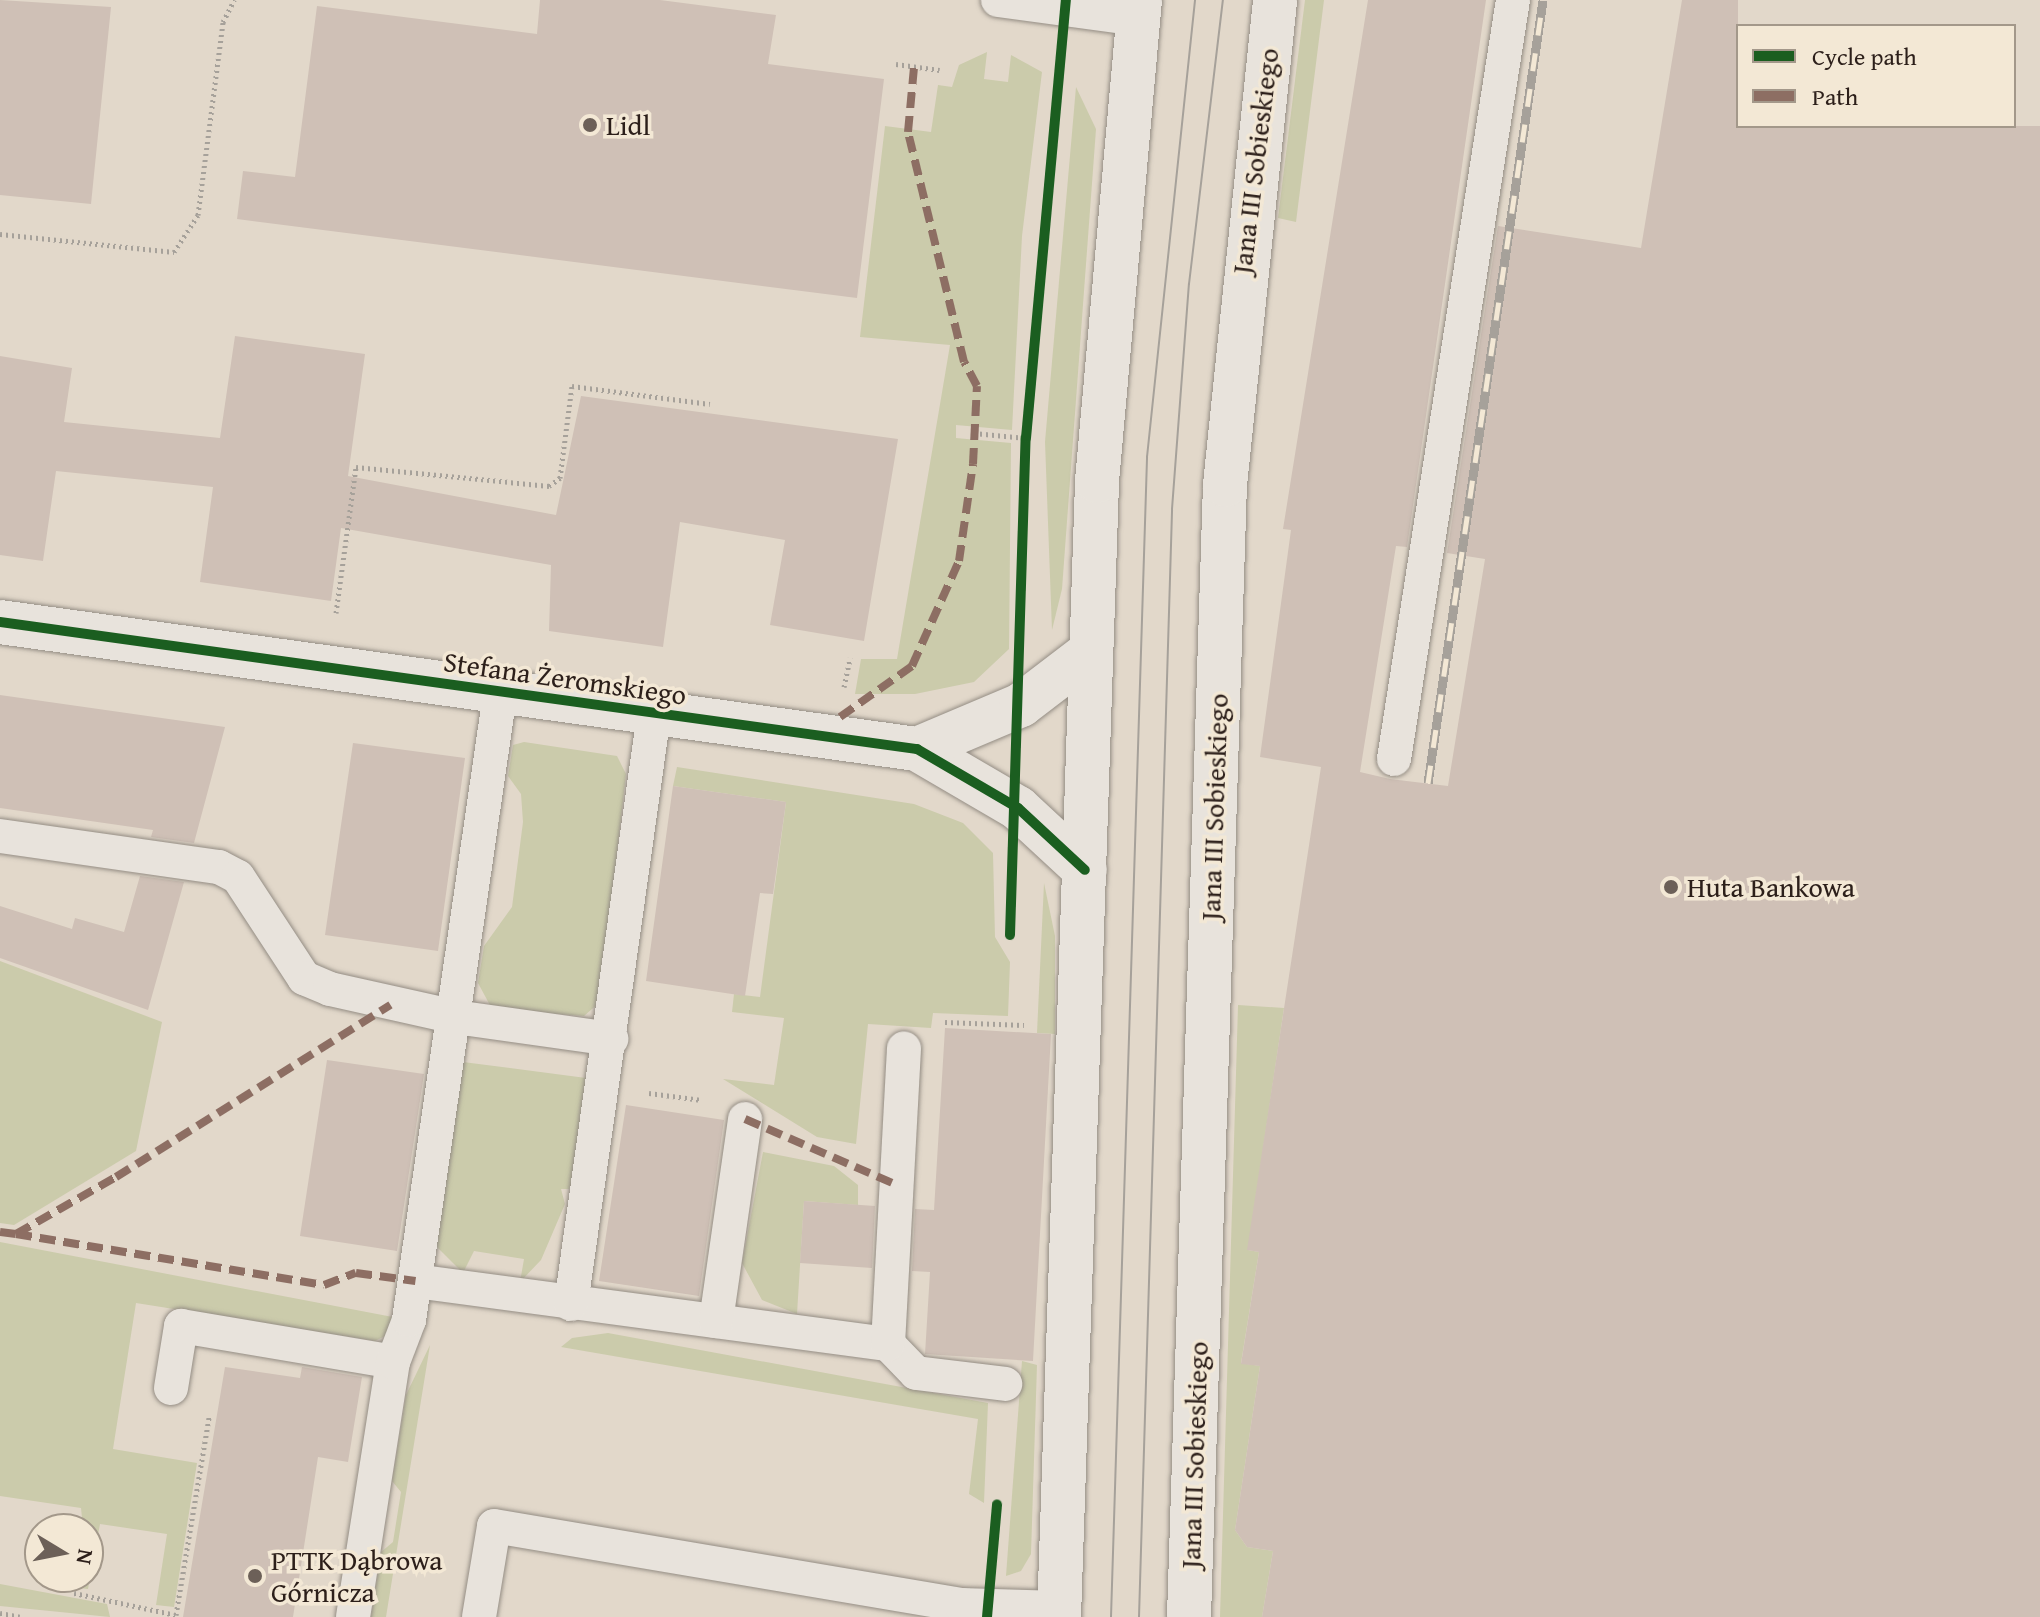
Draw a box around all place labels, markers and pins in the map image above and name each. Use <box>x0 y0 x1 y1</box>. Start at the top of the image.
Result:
place label: Lidl <box>606 108 650 142</box>
marker: Lidl <box>581 116 599 134</box>
place label: Huta Bankowa <box>1687 870 1855 904</box>
marker: Huta Bankowa <box>1662 878 1680 896</box>
place label: PTTK Dąbrowa Górnicza <box>271 1543 443 1609</box>
marker: PTTK Dąbrowa Górnicza <box>246 1567 264 1585</box>

